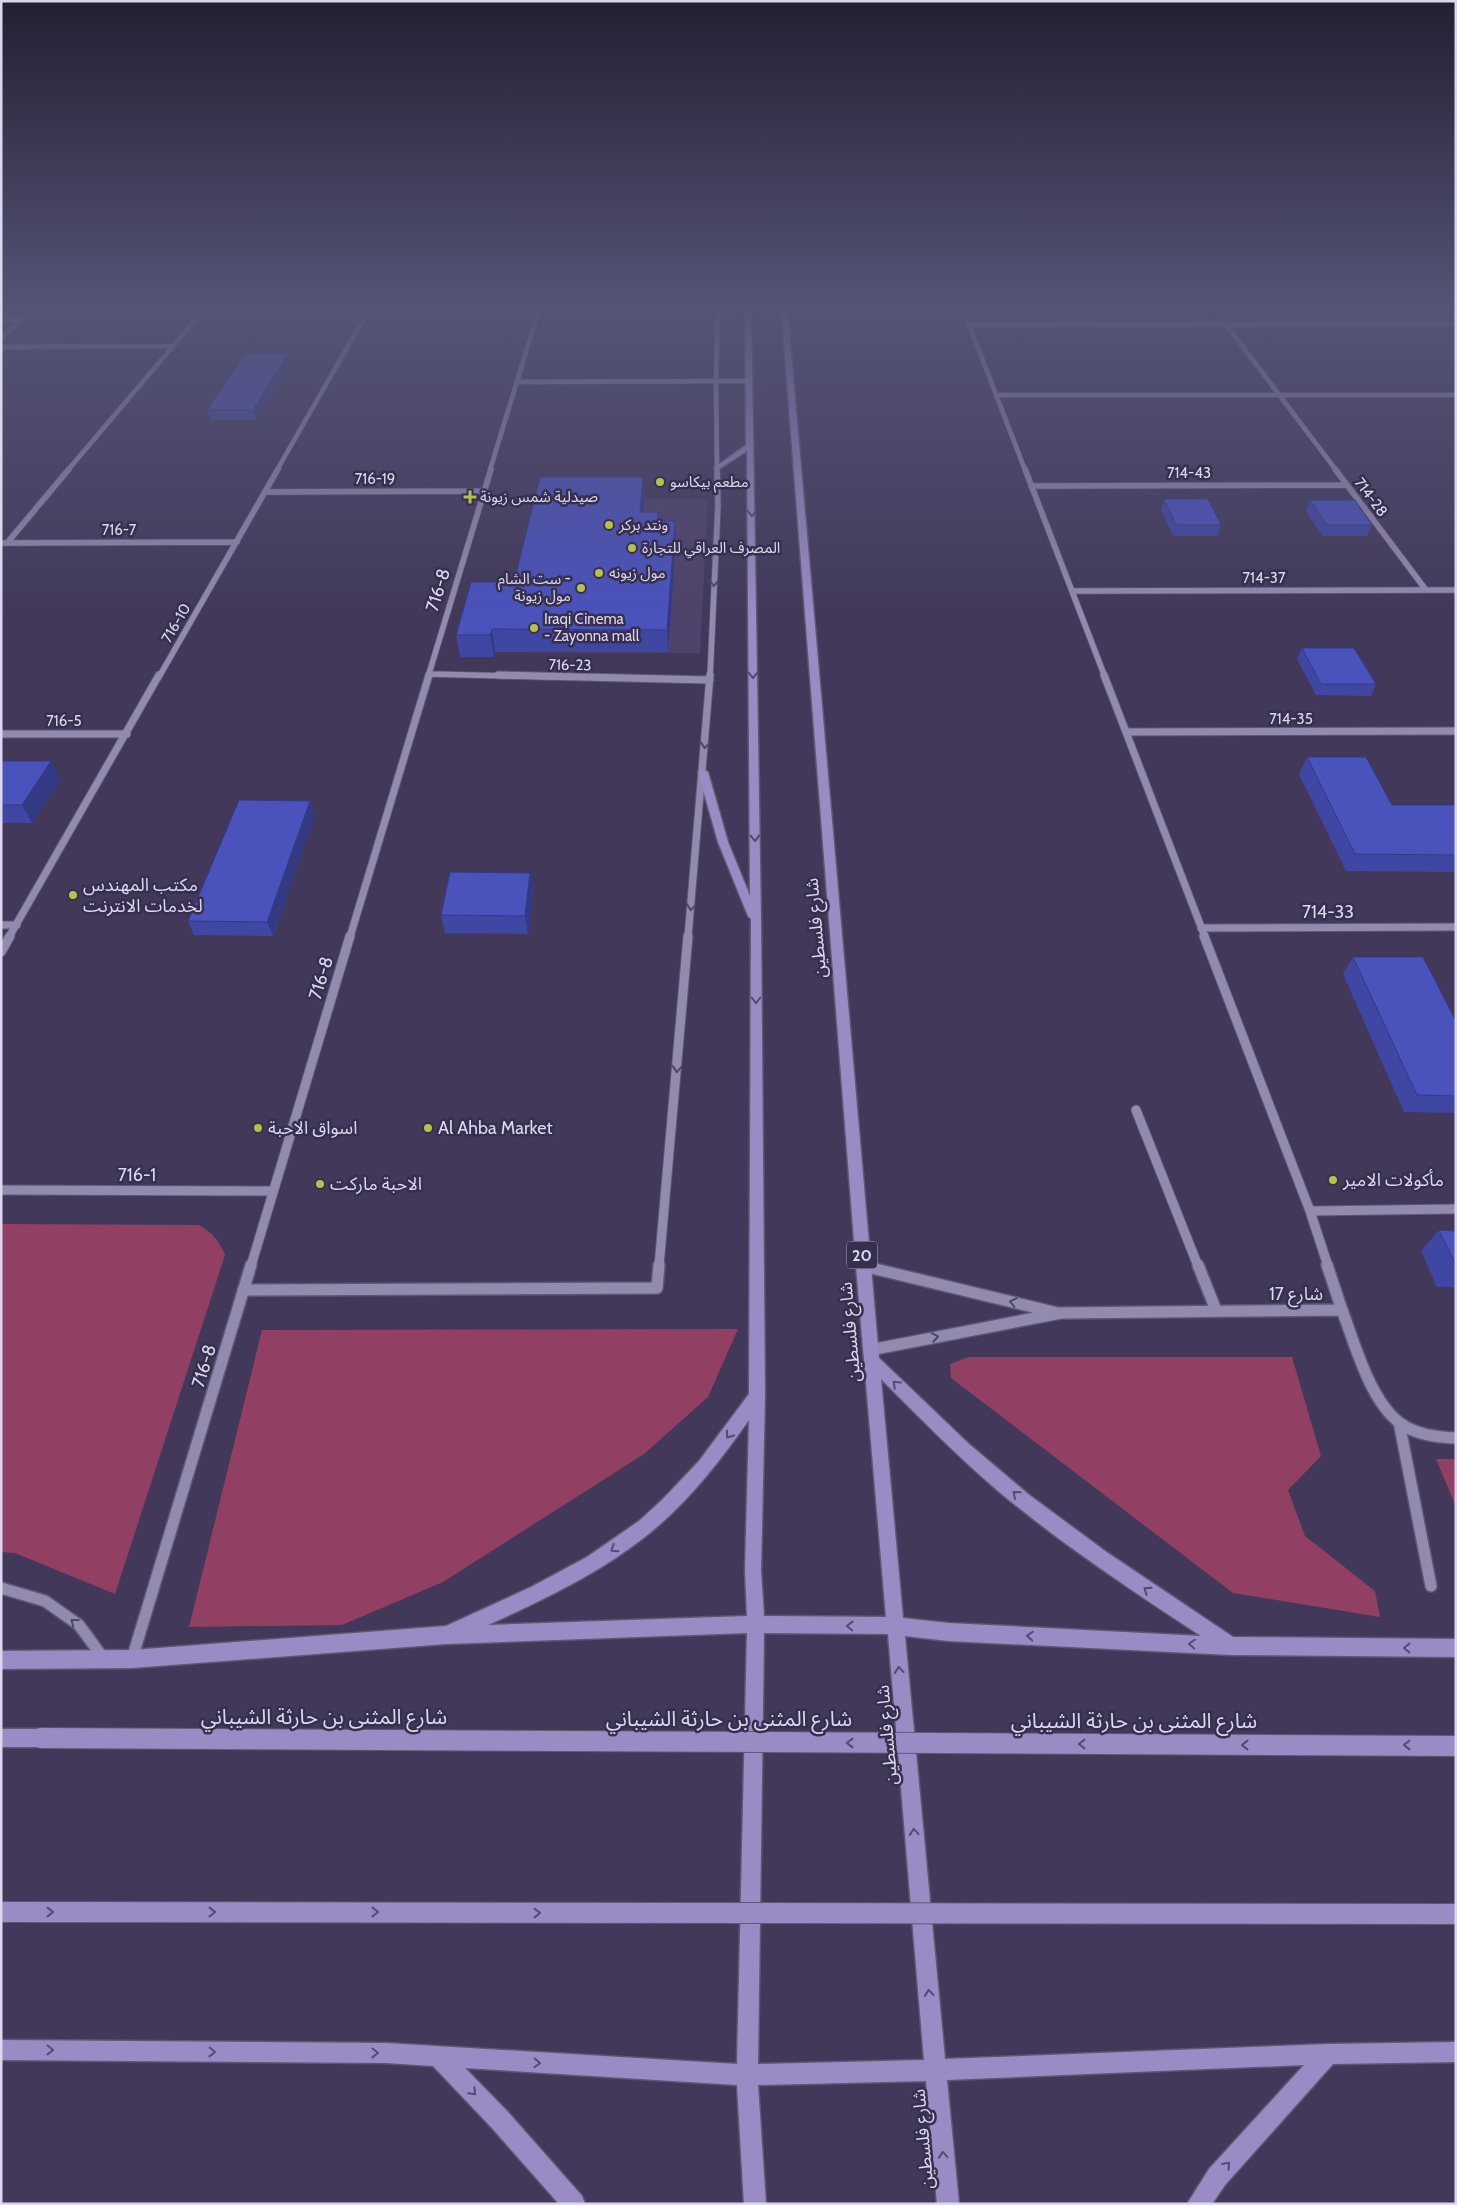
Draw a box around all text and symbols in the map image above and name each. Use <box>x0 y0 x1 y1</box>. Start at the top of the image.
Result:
street label: 714-43 <box>1167 464 1211 482</box>
street label: 716-19 <box>355 470 395 488</box>
place label: مطعم بيكاسو <box>670 473 749 493</box>
street label: 714-28 <box>1351 474 1391 520</box>
marker: مطعم بيكاسو <box>654 476 666 488</box>
place label: صيدلية شمس زيونة <box>480 488 598 506</box>
marker: صيدلية شمس زيونة <box>464 491 476 503</box>
one-way arrow <box>747 509 757 517</box>
place label: ونتد بركر <box>618 516 668 534</box>
marker: ونتد بركر <box>603 519 615 531</box>
street label: 716-7 <box>102 521 137 539</box>
place label: المصرف العراقي للتجارة <box>642 539 780 559</box>
marker: المصرف العراقي للتجارة <box>626 542 638 554</box>
place label: مول زيونه <box>609 564 666 582</box>
street label: 716-8 <box>421 566 455 614</box>
marker: مول زيونه <box>593 567 605 579</box>
street label: 714-37 <box>1243 569 1286 587</box>
place label: ست الشام - مول زيونة <box>498 570 571 605</box>
one-way arrow <box>709 579 720 587</box>
marker: ست الشام - مول زيونة <box>575 582 587 594</box>
street label: 716-10 <box>158 600 194 646</box>
place label: Iraqi Cinema - Zayonna mall <box>544 610 640 645</box>
marker: Iraqi Cinema - Zayonna mall <box>528 622 540 634</box>
street label: 716-23 <box>548 656 592 674</box>
one-way arrow <box>748 672 758 679</box>
street label: 714-35 <box>1269 710 1313 728</box>
street label: 716-5 <box>46 712 82 730</box>
one-way arrow <box>700 741 711 749</box>
one-way arrow <box>750 834 760 842</box>
place label: مكتب المهندس لخدمات الانترنت <box>83 874 203 917</box>
street label: شارع فلسطين <box>801 877 834 979</box>
marker: مكتب المهندس لخدمات الانترنت <box>67 889 79 901</box>
street label: 714-33 <box>1302 901 1354 923</box>
one-way arrow <box>686 903 697 911</box>
street label: 716-8 <box>304 954 338 1002</box>
one-way arrow <box>751 996 761 1004</box>
one-way arrow <box>671 1065 682 1073</box>
place label: اسواق الاحبة <box>268 1117 357 1139</box>
place label: Al Ahba Market <box>438 1117 553 1139</box>
marker: اسواق الاحبة <box>252 1122 264 1134</box>
marker: Al Ahba Market <box>422 1122 434 1134</box>
street label: 716-1 <box>118 1164 156 1186</box>
place label: مأكولات الامير <box>1342 1169 1444 1191</box>
place label: الاحبة ماركت <box>330 1173 422 1195</box>
marker: مأكولات الامير <box>1327 1174 1339 1186</box>
marker: الاحبة ماركت <box>314 1178 326 1190</box>
road number: 20 <box>847 1242 877 1268</box>
street label: شارع فلسطين <box>835 1281 868 1383</box>
street label: شارع 17 <box>1269 1283 1323 1308</box>
one-way arrow <box>1009 1297 1018 1308</box>
one-way arrow <box>931 1332 940 1343</box>
street label: 716-8 <box>187 1342 221 1390</box>
one-way arrow <box>893 1381 902 1390</box>
one-way arrow <box>726 1429 734 1438</box>
one-way arrow <box>1013 1491 1022 1500</box>
one-way arrow <box>610 1543 619 1552</box>
one-way arrow <box>1143 1587 1153 1596</box>
one-way arrow <box>70 1619 80 1628</box>
one-way arrow <box>846 1621 854 1631</box>
one-way arrow <box>1026 1630 1034 1641</box>
one-way arrow <box>1188 1639 1196 1650</box>
one-way arrow <box>1403 1643 1410 1653</box>
one-way arrow <box>894 1665 905 1673</box>
street label: شارع فلسطين <box>872 1684 905 1786</box>
street label: شارع المثنى بن حارثة الشيباني <box>201 1704 447 1732</box>
street label: شارع المثنى بن حارثة الشيباني <box>606 1706 852 1734</box>
street label: شارع المثنى بن حارثة الشيباني <box>1011 1708 1257 1736</box>
one-way arrow <box>845 1737 853 1748</box>
one-way arrow <box>1078 1739 1086 1749</box>
one-way arrow <box>1240 1739 1248 1750</box>
one-way arrow <box>1403 1740 1410 1750</box>
one-way arrow <box>909 1827 920 1835</box>
one-way arrow <box>46 1907 54 1917</box>
one-way arrow <box>209 1907 217 1917</box>
one-way arrow <box>372 1907 379 1917</box>
one-way arrow <box>534 1907 542 1918</box>
one-way arrow <box>924 1989 935 1997</box>
one-way arrow <box>46 2045 54 2055</box>
one-way arrow <box>209 2047 217 2057</box>
one-way arrow <box>372 2048 379 2058</box>
one-way arrow <box>533 2057 541 2068</box>
one-way arrow <box>467 2086 476 2095</box>
street label: شارع فلسطين <box>908 2088 941 2190</box>
one-way arrow <box>938 2151 949 2159</box>
one-way arrow <box>1222 2162 1231 2171</box>

